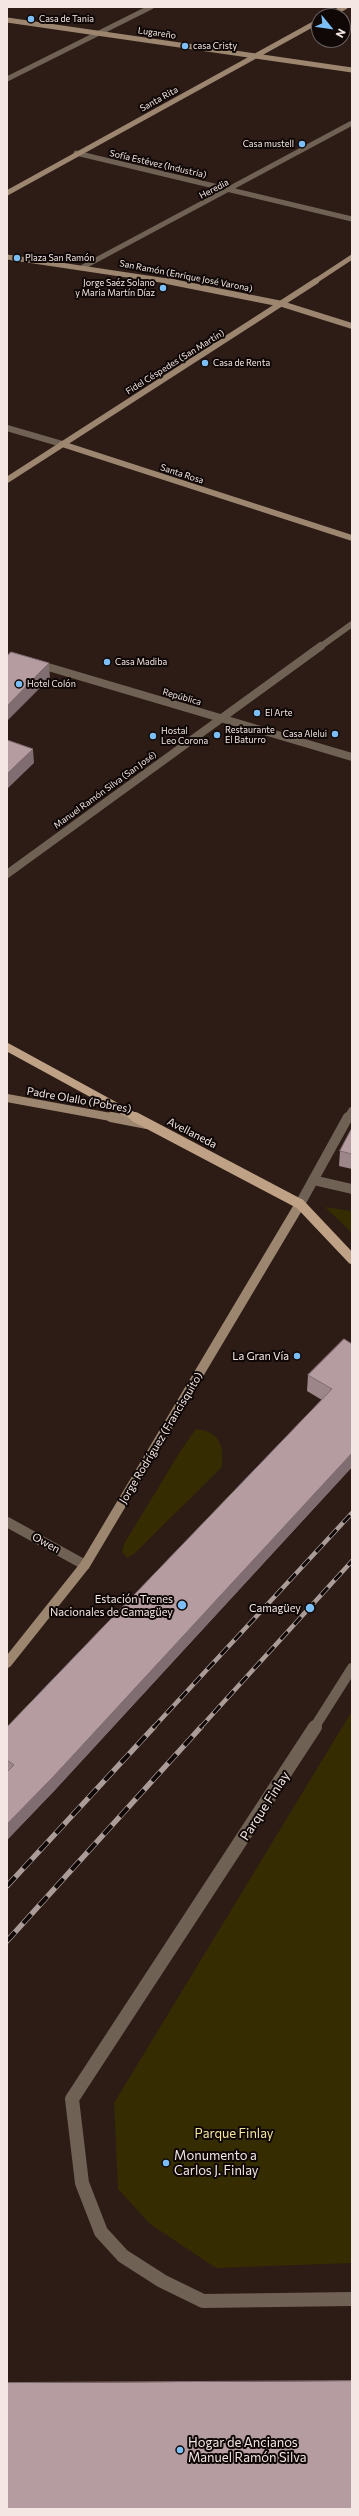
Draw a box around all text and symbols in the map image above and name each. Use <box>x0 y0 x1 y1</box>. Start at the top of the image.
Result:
north arrow <box>311 8 351 48</box>
marker: Casa de Tania <box>26 14 36 24</box>
place label: Casa de Tania <box>39 14 94 24</box>
street label: Lugareño <box>137 25 177 41</box>
text: N <box>333 27 349 40</box>
marker: casa Cristy <box>180 41 190 51</box>
place label: casa Cristy <box>193 41 237 51</box>
street label: Santa Rita <box>138 84 180 114</box>
place label: Casa mustell <box>243 139 294 149</box>
marker: Casa mustell <box>297 139 307 149</box>
street label: Sofía Estévez (Industria) <box>108 148 208 180</box>
street label: Heredia <box>197 177 231 201</box>
marker: Plaza San Ramón <box>12 253 22 263</box>
place label: Plaza San Ramón <box>25 253 95 263</box>
street label: San Ramón (Enrique José Varona) <box>119 258 253 294</box>
place label: Jorge Saéz Solano y Maria Martín Díaz <box>75 278 155 299</box>
marker: Jorge Saéz Solano y Maria Martín Díaz <box>158 283 168 293</box>
street label: Fidel Céspedes (San Martín) <box>124 327 226 397</box>
marker: Casa de Renta <box>200 358 210 368</box>
place label: Casa de Renta <box>213 358 270 368</box>
street label: Santa Rosa <box>159 462 205 486</box>
marker: Casa Madiba <box>102 657 112 667</box>
place label: Casa Madiba <box>115 657 167 667</box>
marker: Hotel Colón <box>14 679 24 689</box>
place label: Hotel Colón <box>27 679 76 689</box>
street label: República <box>161 686 203 708</box>
marker: El Arte <box>252 708 262 718</box>
place label: El Arte <box>265 708 293 718</box>
place label: Restaurante El Baturro <box>225 725 275 746</box>
place label: Hostal Leo Corona <box>161 726 208 747</box>
place label: Casa Alelui <box>283 729 327 739</box>
marker: Casa Alelui <box>330 729 340 739</box>
marker: Restaurante El Baturro <box>212 730 222 740</box>
marker: Hostal Leo Corona <box>148 731 158 741</box>
street label: Manuel Ramón Silva (San José) <box>52 749 158 831</box>
street label: Padre Olallo (Pobres) <box>26 1084 132 1116</box>
street label: Avellaneda <box>165 1115 219 1151</box>
place label: La Gran Vía <box>232 1349 289 1363</box>
marker: La Gran Vía <box>292 1351 302 1361</box>
street label: Jorge Rodríguez (Francisquito) <box>117 1370 205 1506</box>
street label: Owen <box>30 1530 62 1556</box>
place label: Estación Trenes Nacionales de Camagüey <box>50 1592 173 1618</box>
marker: Estación Trenes Nacionales de Camagüey <box>176 1599 188 1611</box>
place label: Camagüey <box>249 1601 301 1615</box>
marker: Camagüey <box>304 1602 316 1614</box>
street label: Parque Finlay <box>237 1769 293 1843</box>
park label: Parque Finlay <box>194 2126 274 2142</box>
place label: Monumento a Carlos J. Finlay <box>174 2148 259 2179</box>
marker: Monumento a Carlos J. Finlay <box>161 2158 171 2168</box>
place label: Hogar de Ancianos Manuel Ramón Silva <box>188 2435 307 2466</box>
marker: Hogar de Ancianos Manuel Ramón Silva <box>175 2445 185 2455</box>

